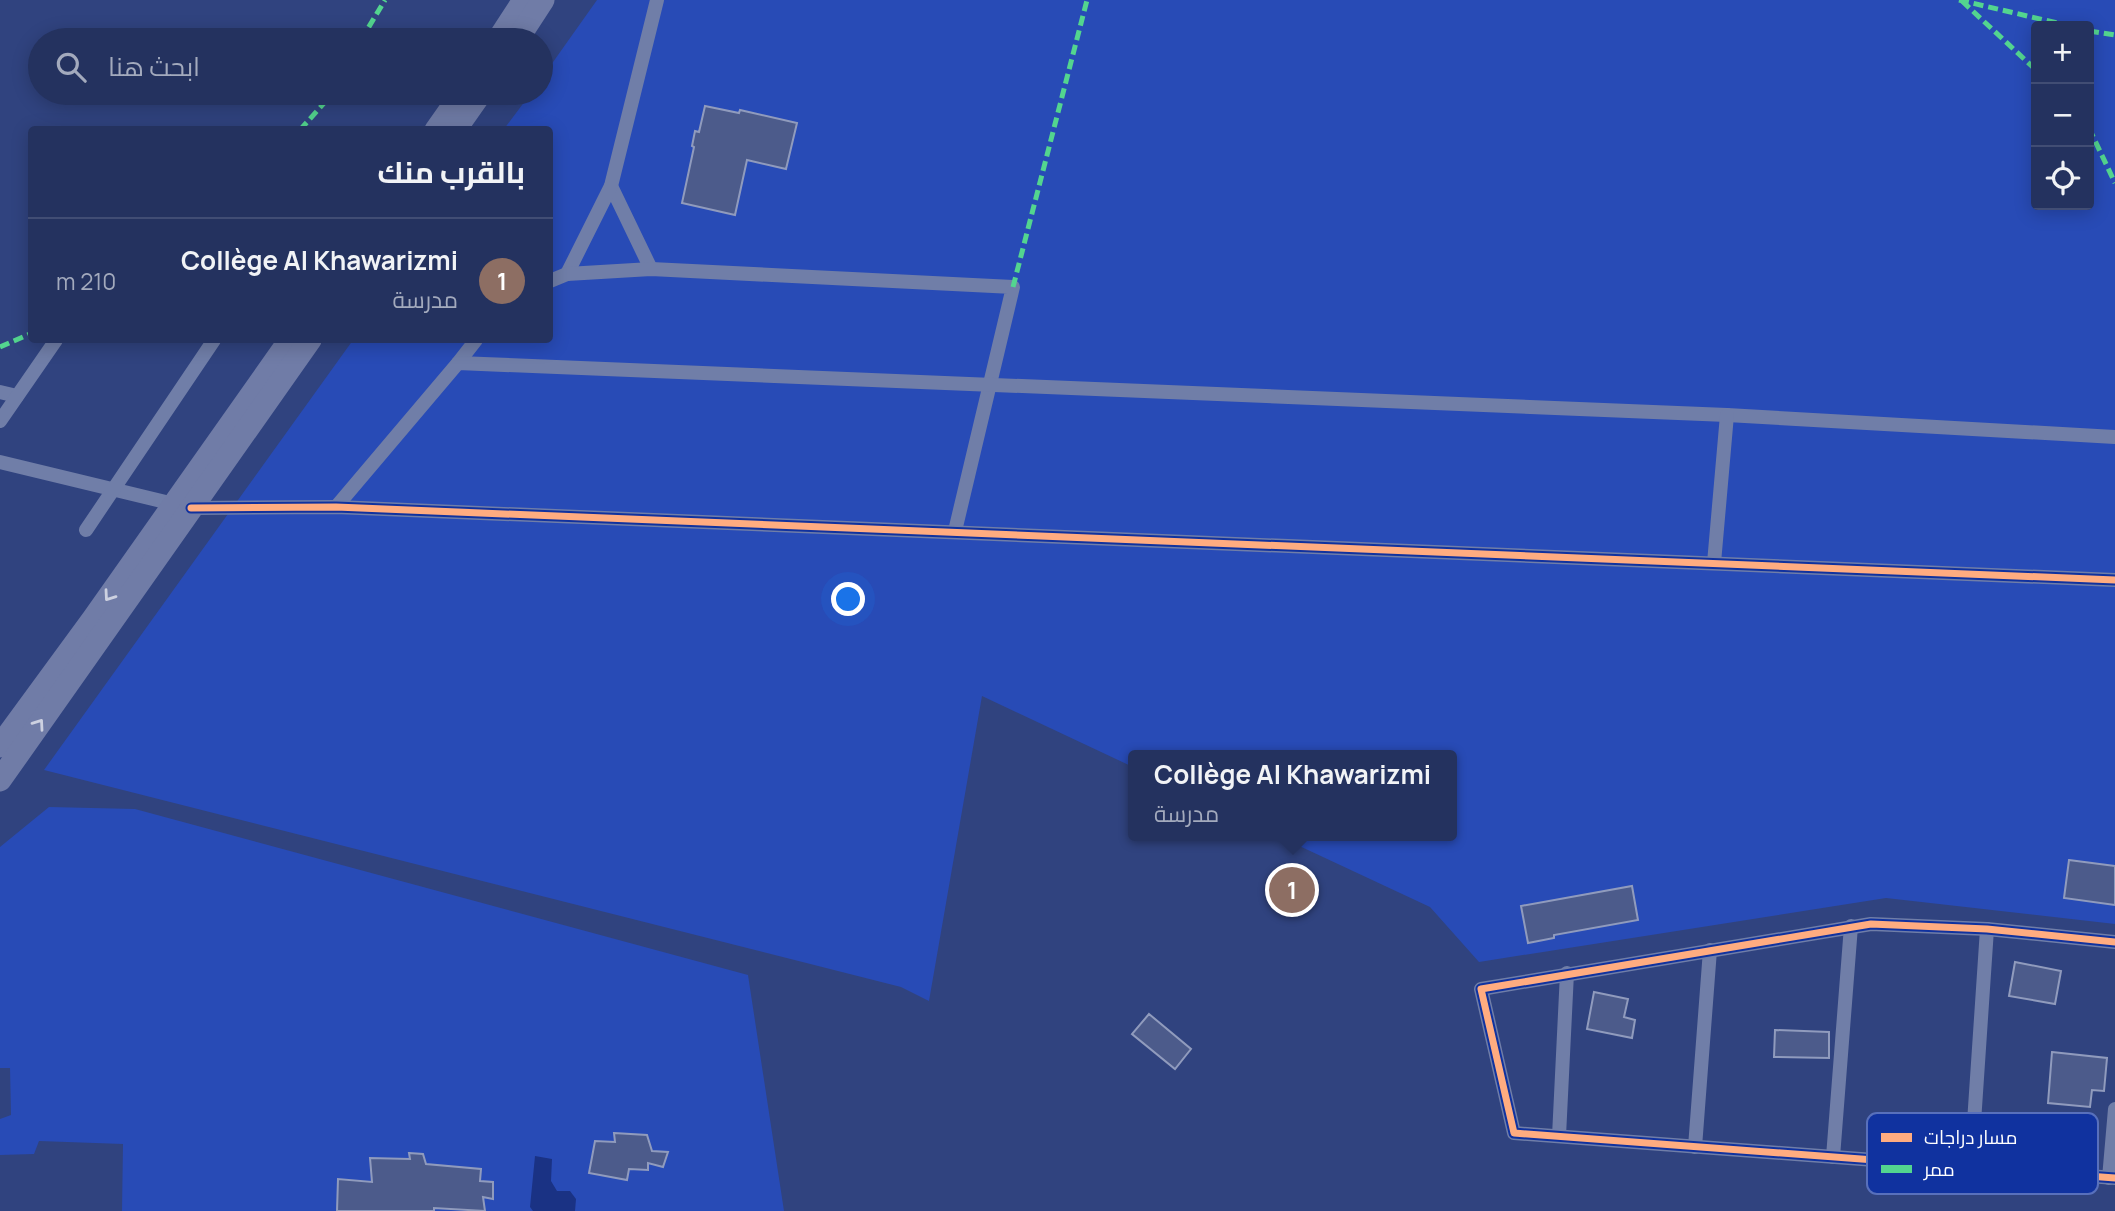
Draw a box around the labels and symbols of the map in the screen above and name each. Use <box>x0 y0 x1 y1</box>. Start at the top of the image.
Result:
your location <box>831 582 865 616</box>
one-way arrow <box>105 588 117 601</box>
one-way arrow <box>31 719 43 732</box>
pin: 1 <box>1269 864 1315 916</box>
legend <box>1867 1113 2098 1194</box>
text: مسار دراجات <box>1924 1124 2017 1150</box>
text: ممر <box>1923 1156 1955 1182</box>

